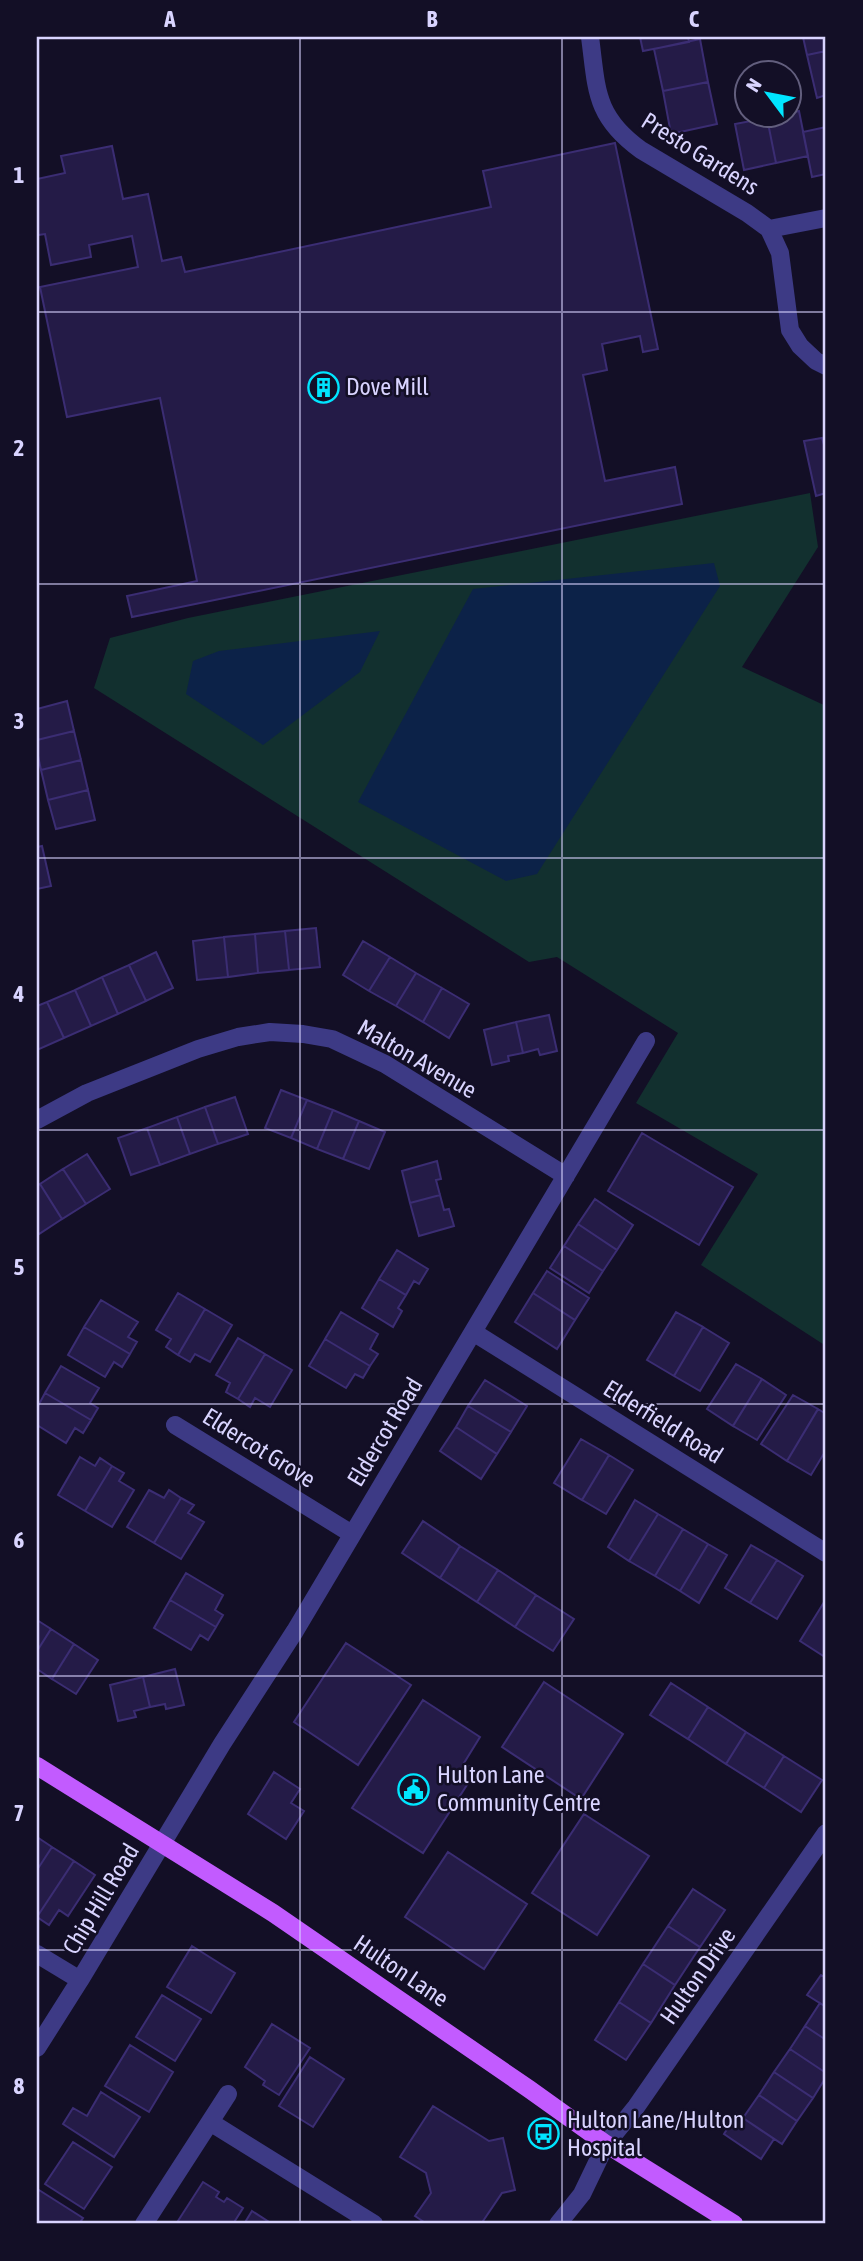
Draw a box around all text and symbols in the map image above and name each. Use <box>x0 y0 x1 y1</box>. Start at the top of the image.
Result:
text: A <box>163 6 176 32</box>
text: B <box>427 6 438 32</box>
text: C <box>689 6 700 32</box>
north arrow <box>734 60 804 130</box>
text: N <box>741 74 766 96</box>
street label: Presto Gardens <box>637 107 764 200</box>
text: 1 <box>14 162 25 188</box>
building icon: Dove Mill <box>306 370 340 404</box>
place label: Dove Mill <box>346 373 429 400</box>
text: 2 <box>14 435 24 461</box>
text: 3 <box>14 708 24 734</box>
text: 4 <box>13 981 25 1007</box>
street label: Malton Avenue <box>353 1014 482 1103</box>
text: 5 <box>14 1254 25 1280</box>
street label: Eldercot Road <box>342 1373 428 1491</box>
street label: Elderfield Road <box>599 1374 728 1469</box>
street label: Eldercot Grove <box>198 1402 320 1493</box>
text: 6 <box>14 1527 25 1553</box>
place label: Hulton Lane Community Centre <box>437 1761 601 1816</box>
public building icon: Hulton Lane Community Centre <box>397 1772 431 1806</box>
text: 7 <box>14 1800 24 1826</box>
street label: Chip Hill Road <box>57 1839 144 1959</box>
street label: Hulton Drive <box>655 1922 741 2029</box>
street label: Hulton Lane <box>349 1929 453 2012</box>
text: 8 <box>14 2073 25 2099</box>
place label: Hulton Lane/Hulton Hospital <box>567 2106 744 2161</box>
bus stop icon: Hulton Lane/Hulton Hospital <box>527 2117 561 2151</box>

